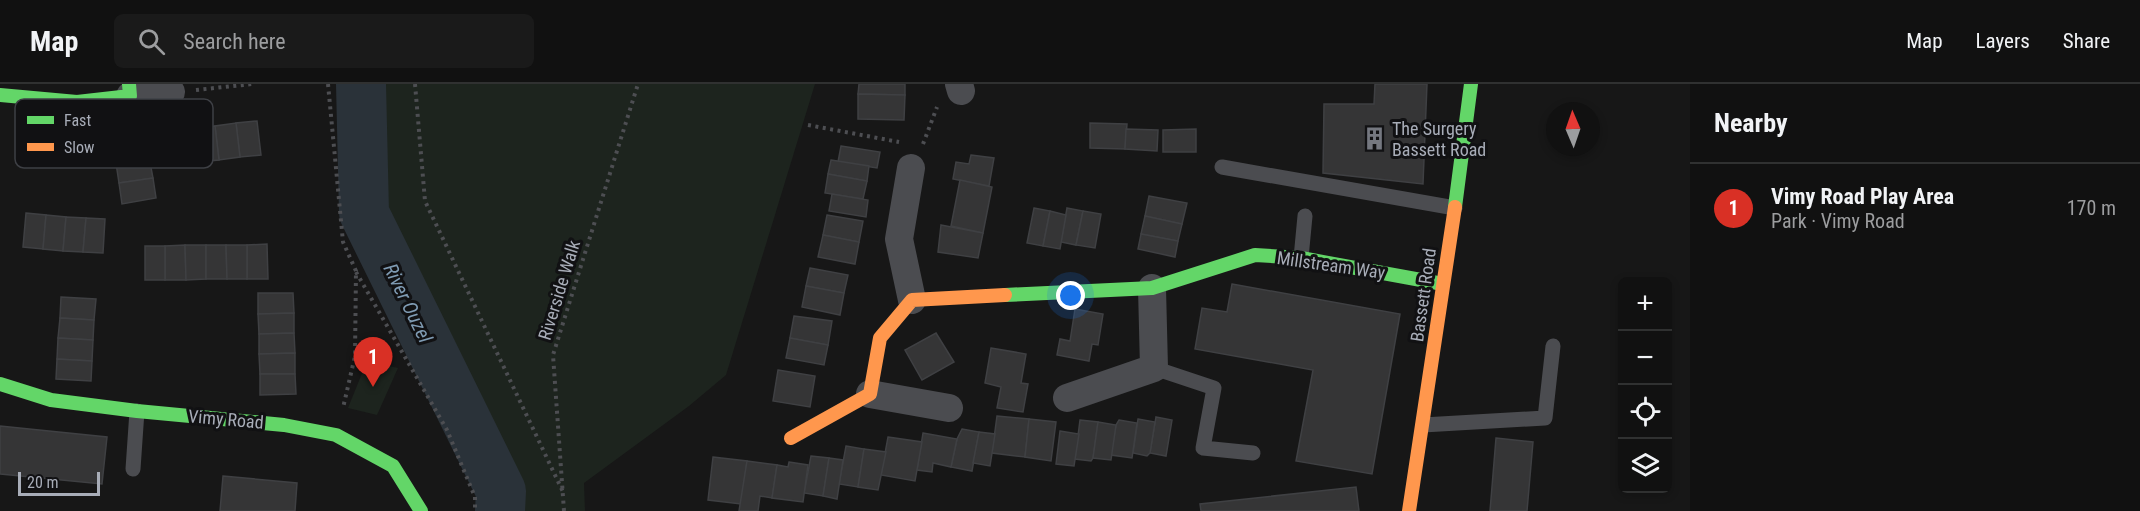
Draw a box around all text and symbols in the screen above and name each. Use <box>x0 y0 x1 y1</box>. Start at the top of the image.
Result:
search box <box>114 14 534 68</box>
text: Map <box>30 25 78 58</box>
icon: search <box>135 25 168 58</box>
text: Search here <box>183 29 286 54</box>
text: Map <box>1906 29 1943 53</box>
text: Layers <box>1976 29 2030 53</box>
text: Share <box>2063 29 2110 53</box>
legend <box>15 99 213 168</box>
north arrow <box>1546 102 1600 156</box>
text: Nearby <box>1714 108 1788 138</box>
text: Fast <box>64 111 91 130</box>
place label: The Surgery Bassett Road <box>1392 118 1486 160</box>
building icon: The Surgery Bassett Road <box>1361 125 1387 151</box>
text: Slow <box>64 138 94 157</box>
text: Vimy Road Play Area <box>1771 184 1954 209</box>
text: 1 <box>1728 196 1739 220</box>
text: 170 m <box>2067 196 2116 220</box>
text: Park · Vimy Road <box>1771 209 1905 233</box>
street label: Riverside Walk <box>534 238 584 342</box>
street label: Millstream Way <box>1276 247 1387 283</box>
street label: Bassett Road <box>1406 247 1440 343</box>
water label: River Ouzel <box>378 259 438 347</box>
map controls <box>1618 277 1672 493</box>
button: + <box>1618 277 1672 331</box>
your location <box>1056 281 1085 310</box>
button: − <box>1618 331 1672 385</box>
pin: 1 <box>354 338 392 387</box>
button: locate <box>1618 385 1672 439</box>
street label: Vimy Road <box>187 405 265 433</box>
button: layers <box>1618 439 1672 493</box>
scale bar <box>18 469 100 496</box>
text: 20 m <box>27 473 59 492</box>

